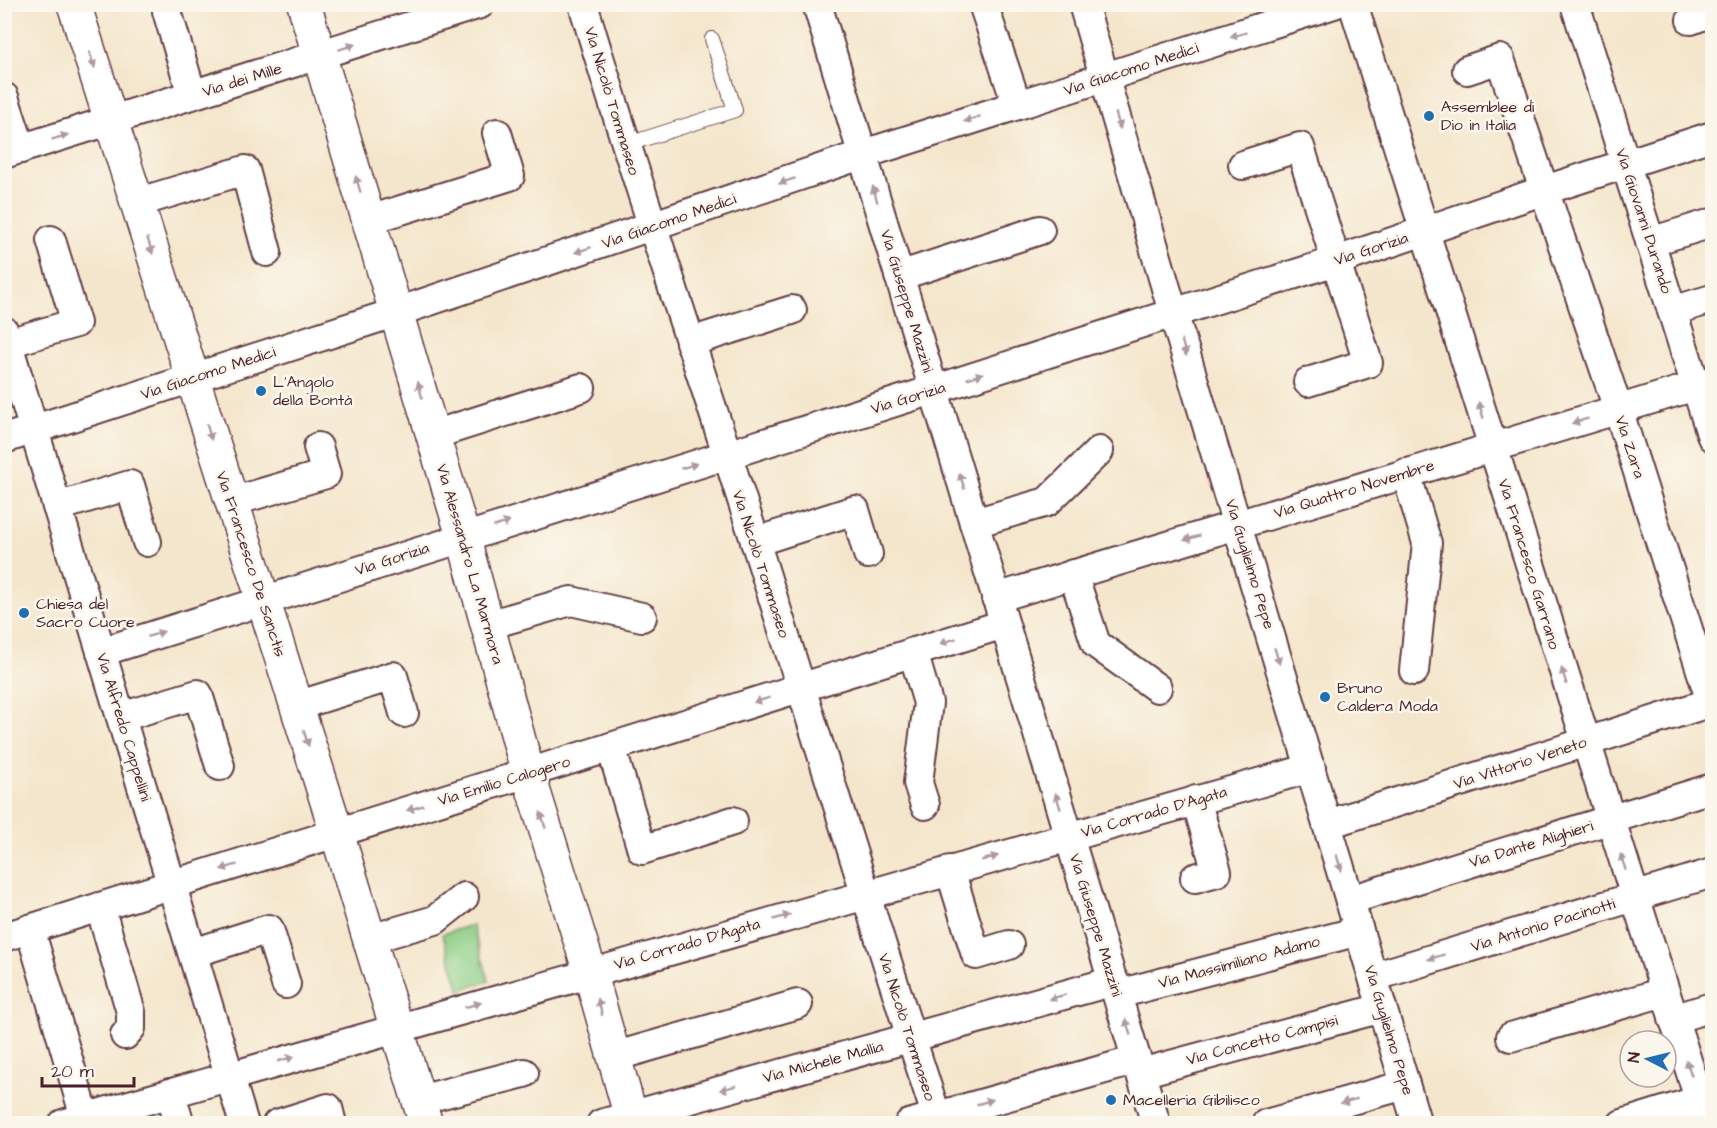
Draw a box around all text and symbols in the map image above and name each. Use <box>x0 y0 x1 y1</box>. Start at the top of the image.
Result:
street label: Via Nicolò Tommaseo <box>579 24 645 178</box>
one-way arrow <box>1229 31 1247 40</box>
street label: Via Giacomo Medici <box>1061 37 1202 101</box>
one-way arrow <box>338 42 356 51</box>
one-way arrow <box>88 51 97 69</box>
street label: Via dei Mille <box>200 57 285 103</box>
place label: Assemblee di Dio in Italia <box>1441 96 1535 136</box>
marker: Assemblee di Dio in Italia <box>1422 109 1436 123</box>
one-way arrow <box>1113 112 1123 130</box>
one-way arrow <box>963 115 981 125</box>
one-way arrow <box>51 132 69 141</box>
street label: Via Giovanni Durando <box>1610 146 1678 296</box>
one-way arrow <box>353 174 362 192</box>
one-way arrow <box>778 176 796 186</box>
one-way arrow <box>870 185 879 203</box>
street label: Via Giacomo Medici <box>599 188 740 254</box>
street label: Via Giuseppe Mazzini <box>875 227 939 376</box>
street label: Via Gorizia <box>1331 227 1411 271</box>
one-way arrow <box>146 237 155 255</box>
one-way arrow <box>574 246 592 256</box>
one-way arrow <box>1180 340 1189 358</box>
street label: Via Giacomo Medici <box>138 341 279 405</box>
place label: L'Angolo della Bontà <box>273 371 352 411</box>
one-way arrow <box>966 371 984 381</box>
street label: Via Gorizia <box>868 376 948 420</box>
one-way arrow <box>415 381 424 399</box>
marker: L'Angolo della Bontà <box>254 384 268 398</box>
one-way arrow <box>1476 401 1485 419</box>
street label: Via Zara <box>1610 413 1650 481</box>
one-way arrow <box>1571 417 1589 426</box>
one-way arrow <box>205 423 214 441</box>
street label: Via Quattro Novembre <box>1271 454 1437 524</box>
street label: Via Alessandro La Marmora <box>431 461 509 667</box>
one-way arrow <box>680 461 698 470</box>
street label: Via Francesco De Sanctis <box>211 468 291 660</box>
one-way arrow <box>956 472 966 490</box>
street label: Via Francesco Garrano <box>1493 476 1565 652</box>
street label: Via Nicolò Tommaseo <box>727 487 795 641</box>
street label: Via Guglielmo Pepe <box>1219 496 1280 632</box>
one-way arrow <box>493 519 511 528</box>
one-way arrow <box>1183 534 1201 543</box>
street label: Via Gorizia <box>352 537 432 581</box>
place label: Chiesa del Sacro Cuore <box>36 593 135 633</box>
marker: Chiesa del Sacro Cuore <box>17 606 31 620</box>
one-way arrow <box>147 629 165 638</box>
one-way arrow <box>939 637 957 646</box>
one-way arrow <box>1273 647 1282 665</box>
street label: Via Alfredo Cappellini <box>91 650 157 804</box>
one-way arrow <box>1559 667 1568 685</box>
place label: Bruno Caldera Moda <box>1337 677 1438 717</box>
marker: Bruno Caldera Moda <box>1318 690 1332 704</box>
one-way arrow <box>753 695 771 705</box>
one-way arrow <box>302 729 311 747</box>
street label: Via Vittorio Veneto <box>1451 731 1589 795</box>
street label: Via Emilio Calogero <box>435 750 573 813</box>
street label: Via Corrado D'Agata <box>1078 781 1230 844</box>
one-way arrow <box>1053 791 1062 809</box>
one-way arrow <box>406 804 424 814</box>
one-way arrow <box>537 811 547 829</box>
street label: Via Dante Alighieri <box>1466 814 1597 874</box>
street label: Via Giuseppe Mazzini <box>1064 851 1128 1000</box>
one-way arrow <box>981 853 999 863</box>
one-way arrow <box>1618 853 1627 871</box>
one-way arrow <box>1335 854 1344 872</box>
one-way arrow <box>220 863 238 872</box>
street label: Via Antonio Pacinotti <box>1468 892 1618 957</box>
one-way arrow <box>773 912 791 922</box>
street label: Via Corrado D'Agata <box>611 913 763 976</box>
street label: Via Massimiliano Adamo <box>1156 930 1322 994</box>
street label: Via Nicolò Tommaseo <box>873 950 941 1104</box>
one-way arrow <box>1427 953 1445 962</box>
street label: Via Guglielmo Pepe <box>1358 962 1419 1098</box>
one-way arrow <box>1048 993 1066 1002</box>
one-way arrow <box>594 998 604 1016</box>
one-way arrow <box>465 1000 483 1009</box>
street label: Via Concetto Campisi <box>1184 1009 1341 1071</box>
one-way arrow <box>1122 1018 1132 1036</box>
north arrow <box>1618 1029 1678 1089</box>
street label: Via Michele Mallia <box>760 1035 886 1089</box>
scale bar <box>42 1050 134 1088</box>
text: N <box>1623 1051 1646 1064</box>
one-way arrow <box>277 1054 295 1063</box>
text: 20 m <box>51 1059 94 1084</box>
one-way arrow <box>1684 1059 1693 1077</box>
one-way arrow <box>719 1084 737 1093</box>
place label: Macelleria Gibilisco <box>1123 1089 1260 1111</box>
marker: Macelleria Gibilisco <box>1104 1093 1118 1107</box>
one-way arrow <box>1340 1096 1358 1106</box>
one-way arrow <box>977 1097 995 1106</box>

